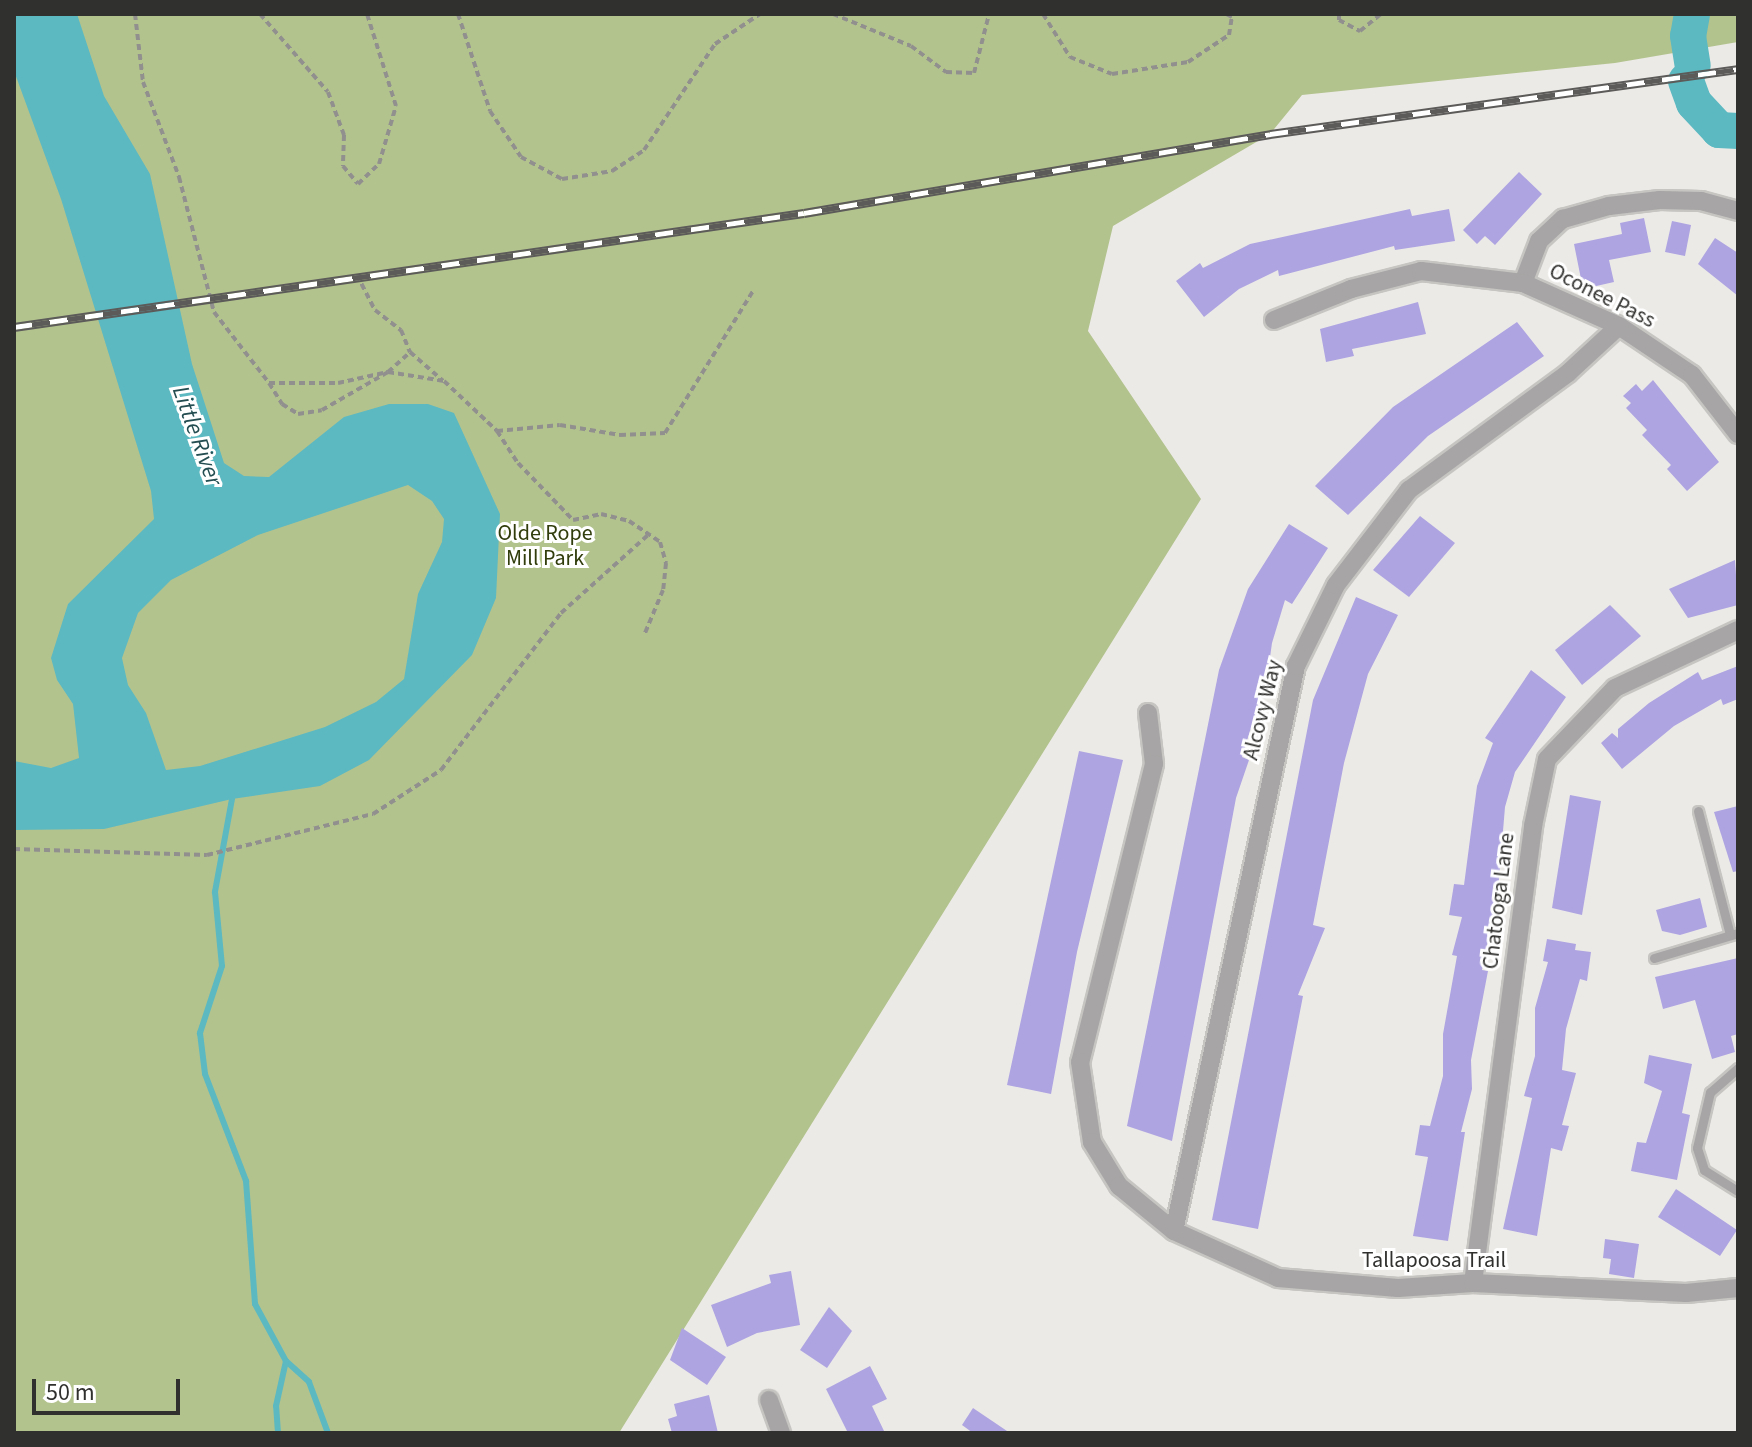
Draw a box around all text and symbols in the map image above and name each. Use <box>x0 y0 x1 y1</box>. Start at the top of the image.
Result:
street label: Oconee Pass <box>1545 258 1659 334</box>
water label: Little River <box>166 382 228 490</box>
park label: Olde Rope Mill Park <box>497 520 593 572</box>
street label: Alcovy Way <box>1238 657 1288 763</box>
street label: Chatooga Lane <box>1478 831 1520 971</box>
street label: Tallapoosa Trail <box>1362 1248 1506 1274</box>
scale bar <box>36 1363 184 1413</box>
text: 50 m <box>46 1375 95 1410</box>

